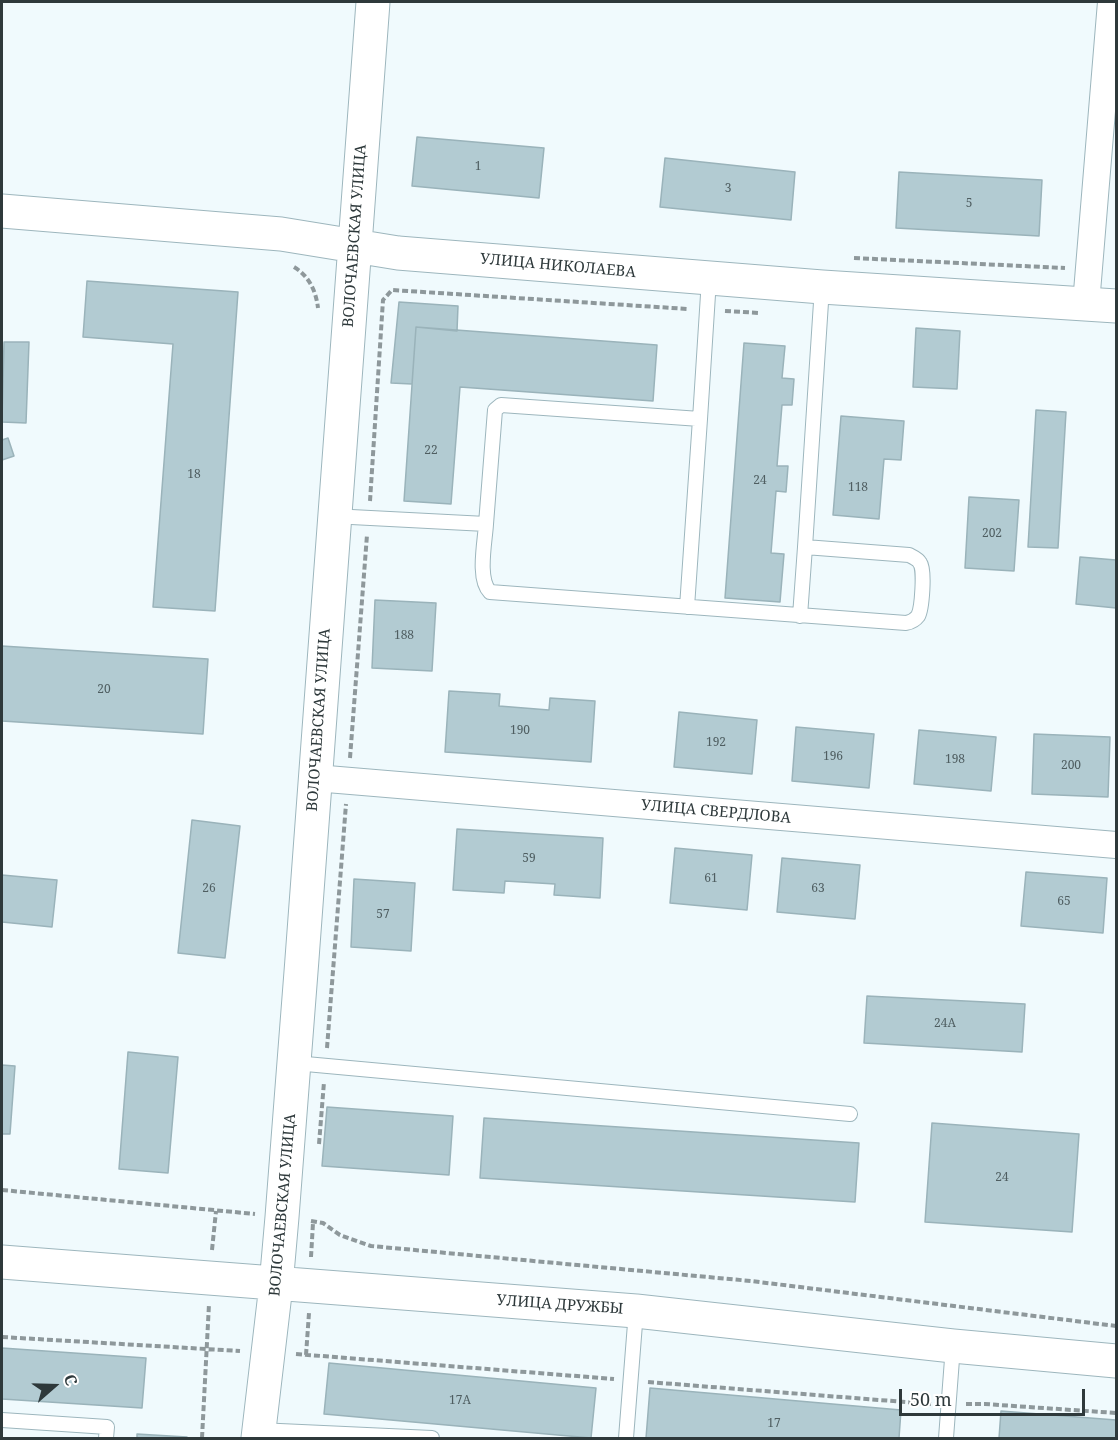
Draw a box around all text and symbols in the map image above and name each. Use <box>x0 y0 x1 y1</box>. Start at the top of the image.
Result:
street label: ВОЛОЧАЕВСКАЯ УЛИЦА <box>340 144 370 328</box>
house number: 1 <box>475 160 481 174</box>
house number: 3 <box>725 182 731 196</box>
house number: 5 <box>966 197 972 211</box>
street label: УЛИЦА НИКОЛАЕВА <box>479 250 637 282</box>
house number: 22 <box>424 444 438 458</box>
house number: 18 <box>187 468 201 482</box>
house number: 24 <box>753 474 767 488</box>
house number: 118 <box>848 481 868 495</box>
house number: 202 <box>982 527 1002 541</box>
street label: ВОЛОЧАЕВСКАЯ УЛИЦА <box>304 628 334 812</box>
house number: 188 <box>394 629 414 643</box>
house number: 20 <box>97 683 111 697</box>
house number: 190 <box>510 724 530 738</box>
house number: 192 <box>706 736 726 750</box>
house number: 196 <box>823 750 843 764</box>
house number: 198 <box>945 753 965 767</box>
house number: 200 <box>1061 759 1081 773</box>
street label: УЛИЦА СВЕРДЛОВА <box>640 796 792 828</box>
house number: 59 <box>522 852 536 866</box>
house number: 61 <box>704 872 718 886</box>
house number: 26 <box>202 882 216 896</box>
house number: 63 <box>811 882 825 896</box>
house number: 65 <box>1057 895 1071 909</box>
house number: 57 <box>376 908 390 922</box>
house number: 24А <box>934 1017 956 1031</box>
street label: ВОЛОЧАЕВСКАЯ УЛИЦА <box>266 1113 300 1297</box>
house number: 24 <box>995 1171 1009 1185</box>
street label: УЛИЦА ДРУЖБЫ <box>496 1292 624 1318</box>
north arrow <box>24 1356 84 1416</box>
text: С <box>59 1371 83 1389</box>
scale bar <box>902 1377 1088 1415</box>
text: 50 m <box>910 1387 952 1411</box>
house number: 17А <box>449 1394 471 1408</box>
house number: 17 <box>767 1417 781 1431</box>

